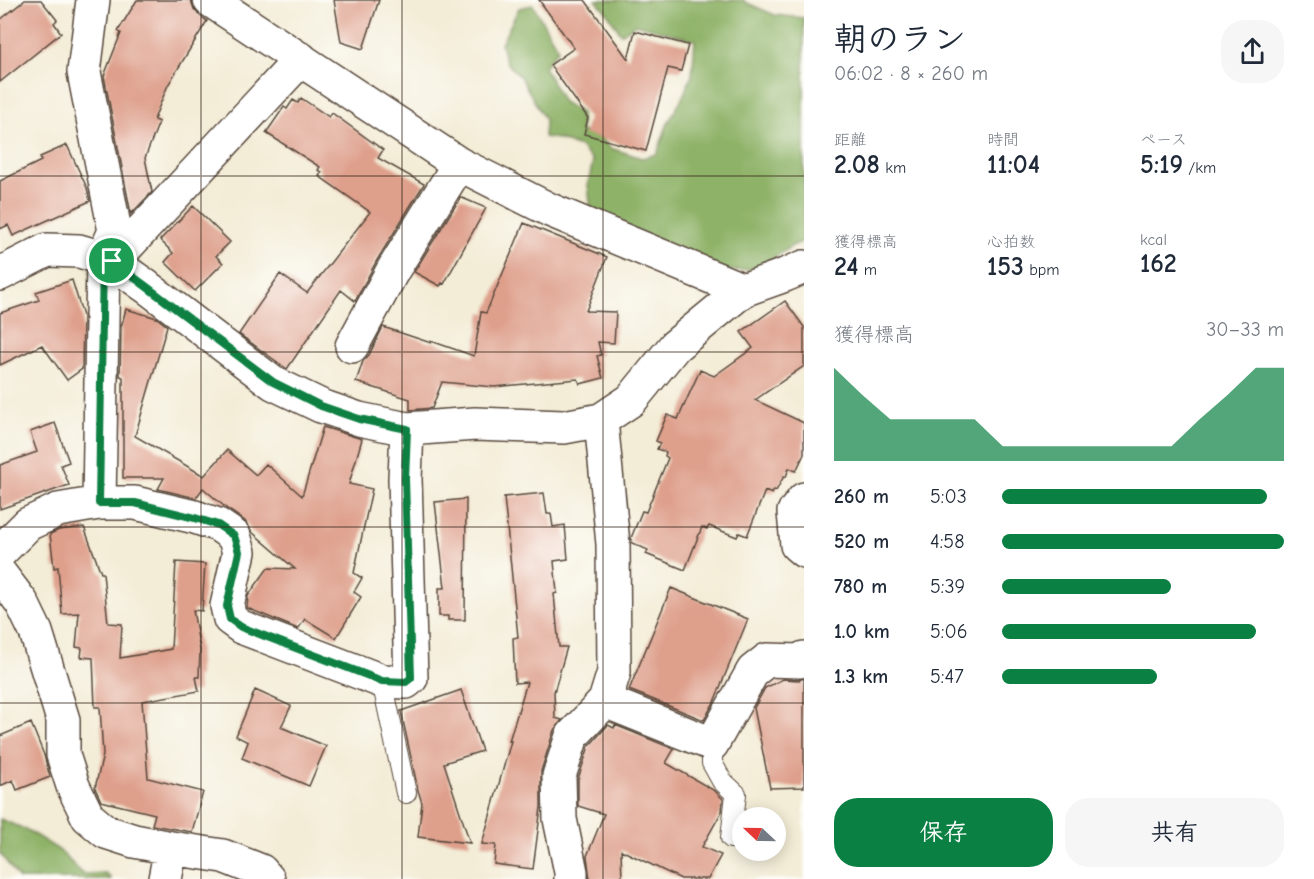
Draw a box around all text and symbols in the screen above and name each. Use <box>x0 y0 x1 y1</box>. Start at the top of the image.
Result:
text: 朝のラン <box>834 20 966 58</box>
button: share <box>1221 20 1284 83</box>
text: 06:02 · 8 × 260 m <box>834 62 988 85</box>
text: 距離 <box>834 131 866 149</box>
text: 時間 <box>987 131 1019 149</box>
text: ペース <box>1140 131 1187 149</box>
text: 2.08 <box>834 150 880 180</box>
text: 11:04 <box>987 150 1040 180</box>
text: 5:19 <box>1140 150 1183 180</box>
text: km <box>880 159 906 177</box>
text: /km <box>1183 159 1216 177</box>
text: kcal <box>1140 231 1167 249</box>
text: 獲得標高 <box>834 233 898 251</box>
text: 心拍数 <box>987 233 1035 251</box>
pin <box>86 235 137 286</box>
icon: arrive <box>95 244 128 277</box>
text: 162 <box>1140 249 1177 279</box>
text: 24 <box>834 252 858 282</box>
text: 153 <box>987 252 1024 282</box>
text: m <box>858 261 877 279</box>
text: bpm <box>1024 261 1059 279</box>
text: 30–33 m <box>1206 318 1284 341</box>
text: 獲得標高 <box>834 323 914 346</box>
text: 260 m <box>834 485 889 508</box>
text: 5:03 <box>930 485 967 508</box>
text: 520 m <box>834 530 889 553</box>
text: 4:58 <box>930 530 964 553</box>
text: 780 m <box>834 575 887 598</box>
text: 5:39 <box>930 575 965 598</box>
text: 1.0 km <box>834 620 890 643</box>
text: 5:06 <box>930 620 967 643</box>
text: 1.3 km <box>834 665 888 688</box>
text: 5:47 <box>930 665 964 688</box>
button: 保存 <box>834 798 1053 867</box>
button: 共有 <box>1065 798 1284 867</box>
north arrow <box>732 807 786 861</box>
map controls <box>732 807 786 861</box>

